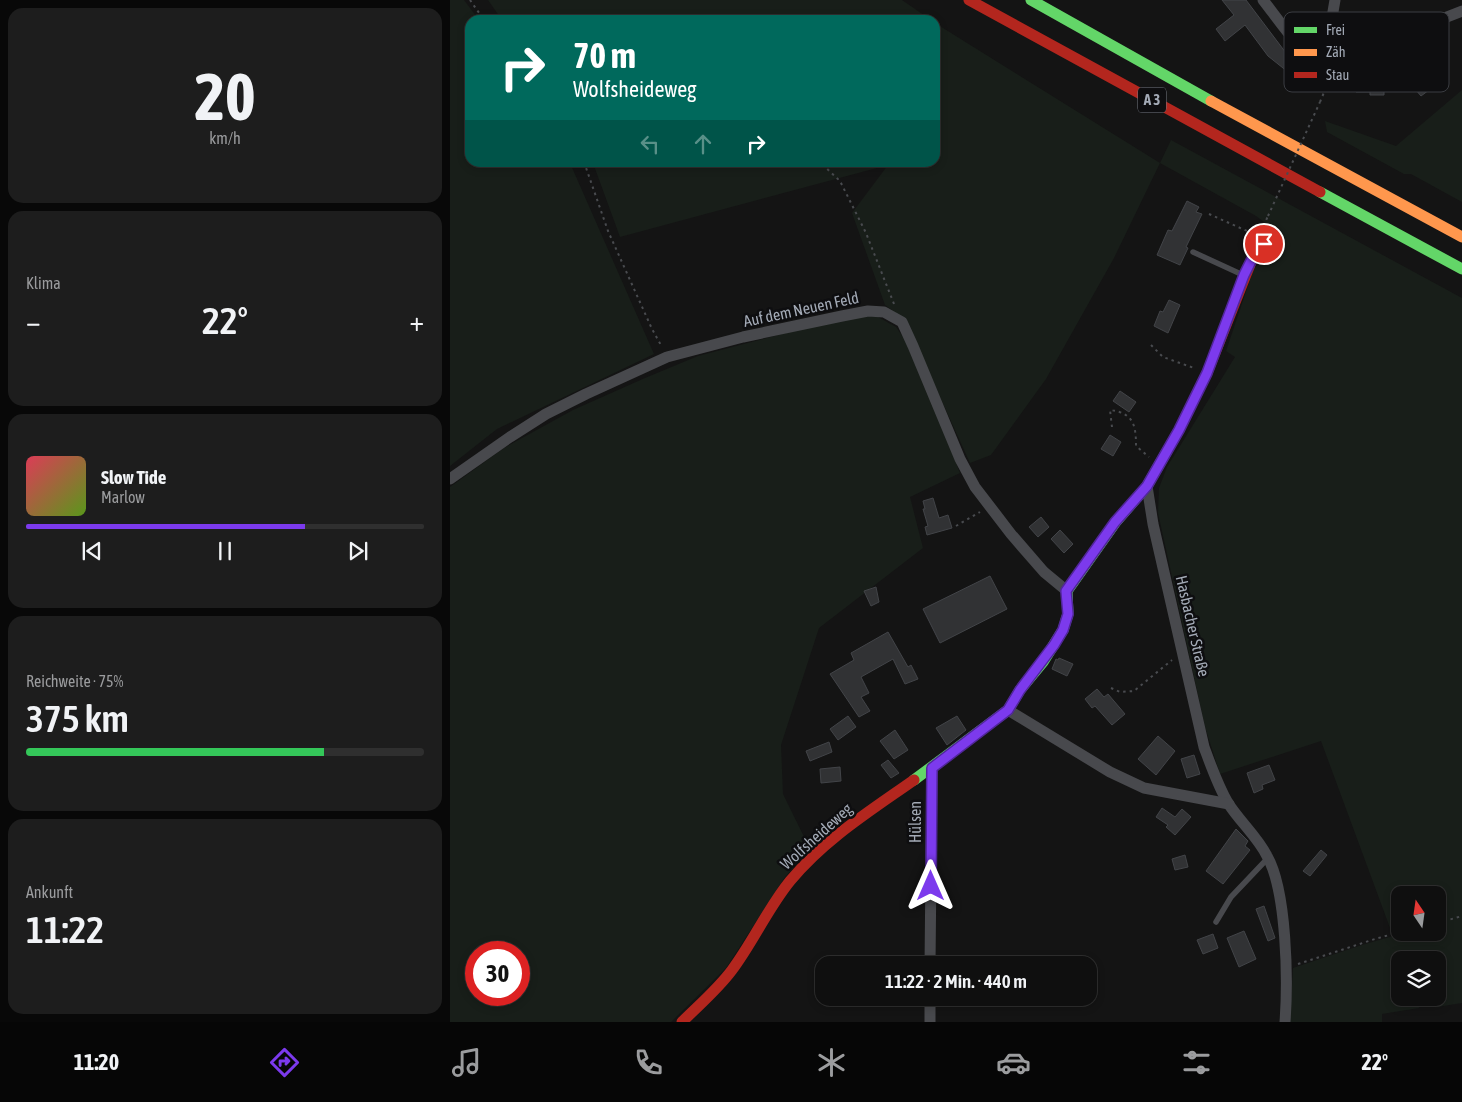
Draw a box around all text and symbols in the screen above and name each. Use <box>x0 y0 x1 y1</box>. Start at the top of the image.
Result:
legend <box>1284 12 1449 92</box>
text: Frei <box>1326 22 1345 38</box>
icon: right <box>490 35 555 100</box>
text: 70 m <box>573 35 636 75</box>
text: Zäh <box>1326 44 1346 60</box>
text: 20 <box>194 59 256 134</box>
text: Stau <box>1326 67 1349 83</box>
text: Wolfsheideweg <box>573 76 697 102</box>
road number: A 3 <box>1138 88 1166 112</box>
text: km/h <box>209 129 241 147</box>
icon: left <box>636 130 664 158</box>
icon: ahead <box>689 130 717 158</box>
icon: right <box>742 130 770 158</box>
pin <box>1243 223 1285 265</box>
icon: arrive <box>1250 230 1278 258</box>
text: Klima <box>26 274 61 292</box>
street label: Auf dem Neuen Feld <box>742 288 860 330</box>
text: 22° <box>202 299 248 342</box>
text: − <box>26 305 41 337</box>
text: + <box>409 305 424 337</box>
text: Slow Tide <box>101 466 166 488</box>
text: Marlow <box>101 488 145 506</box>
icon: previous <box>78 537 106 565</box>
icon: pause <box>211 537 239 565</box>
icon: next <box>344 537 372 565</box>
street label: Hasbacher Straße <box>1173 574 1213 678</box>
text: Reichweite · 75% <box>26 672 123 690</box>
text: 375 km <box>26 697 129 740</box>
street label: Wolfsheideweg <box>777 799 856 874</box>
street label: Hülsen <box>906 801 924 843</box>
position arrow <box>904 859 956 911</box>
text: Ankunft <box>26 883 73 901</box>
north arrow <box>1391 886 1446 941</box>
map controls <box>1391 886 1446 1006</box>
text: 11:22 <box>26 908 104 951</box>
speed limit sign: 30 <box>465 941 530 1006</box>
button: layers <box>1391 951 1446 1006</box>
text: 11:22 · 2 Min. · 440 m <box>885 970 1027 992</box>
icon: directions <box>267 1045 302 1080</box>
icon: music <box>449 1045 484 1080</box>
icon: phone <box>631 1045 666 1080</box>
icon: climate <box>814 1045 849 1080</box>
icon: car <box>996 1045 1031 1080</box>
icon: filters <box>1179 1045 1214 1080</box>
text: 11:20 <box>74 1049 119 1075</box>
text: 22° <box>1361 1049 1388 1075</box>

